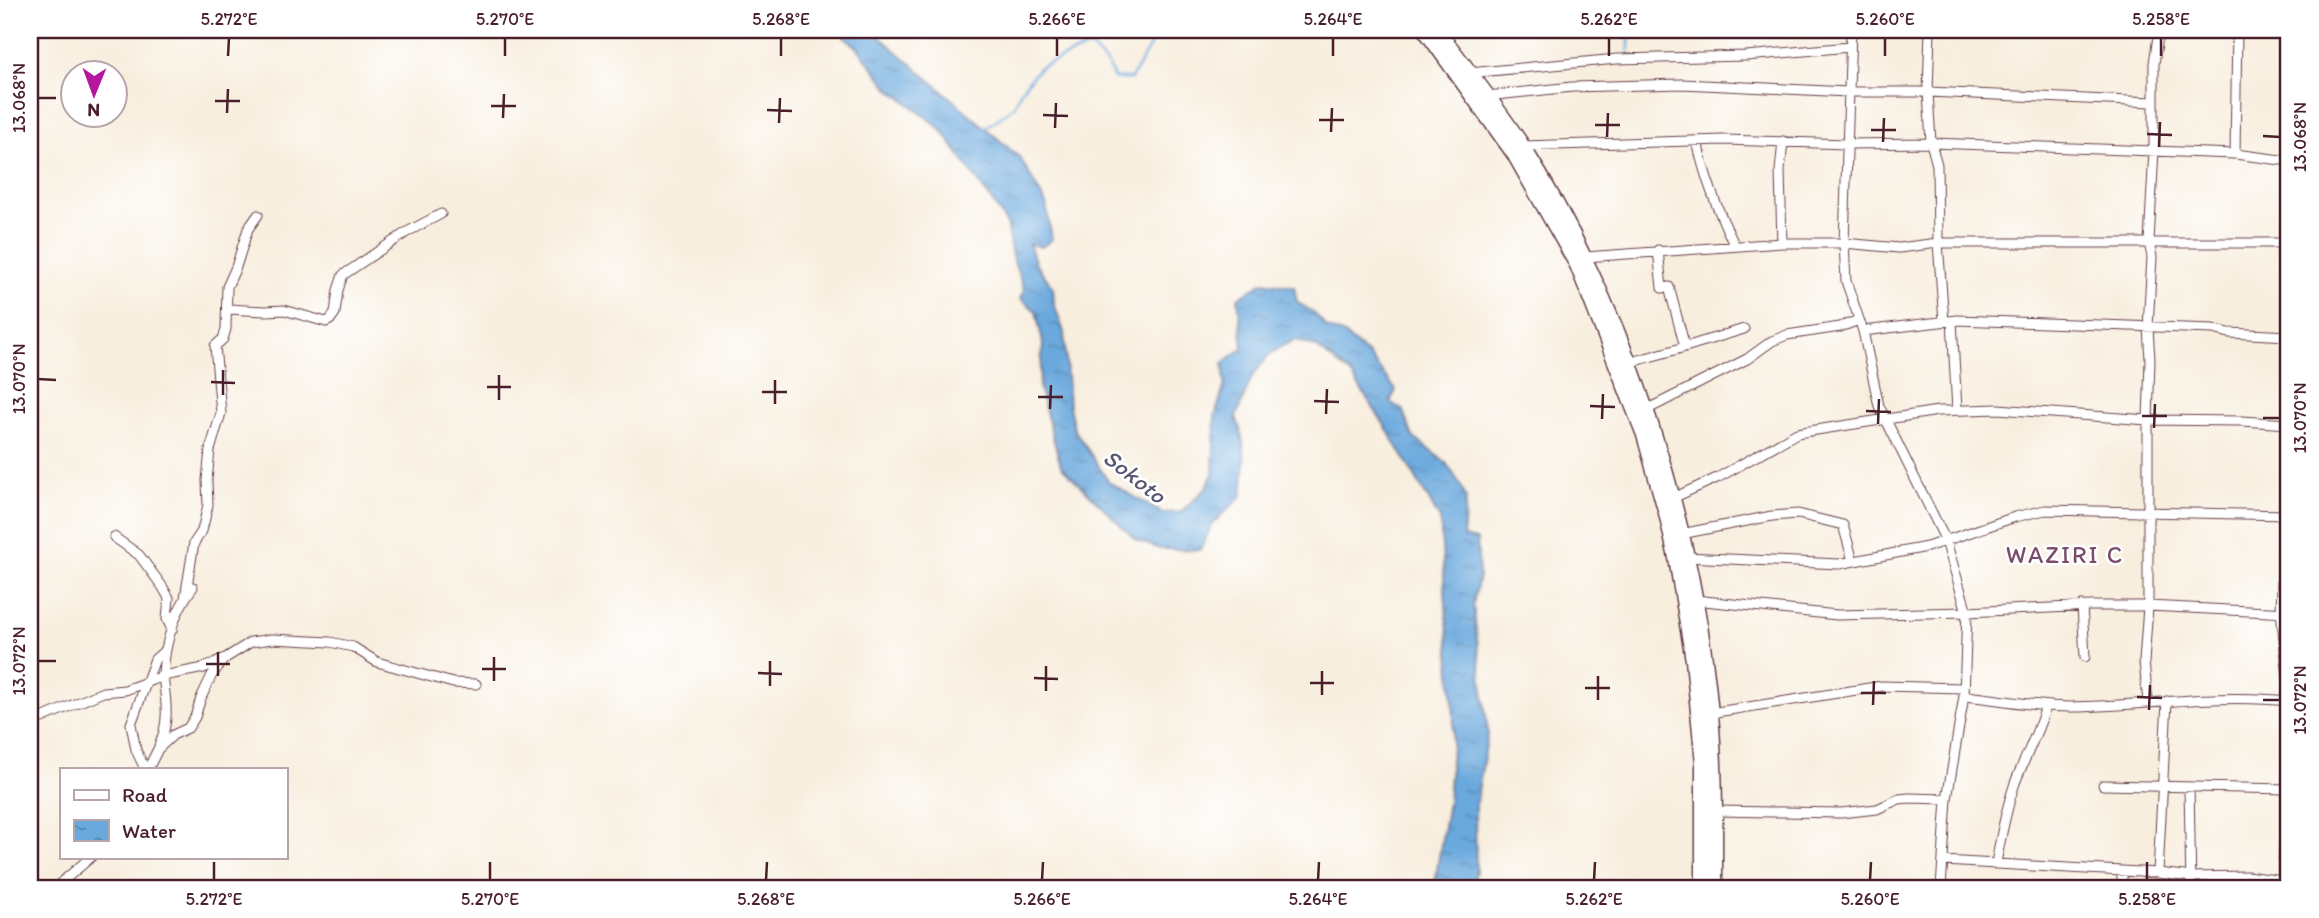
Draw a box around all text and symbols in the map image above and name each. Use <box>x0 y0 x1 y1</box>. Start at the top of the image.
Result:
text: 5.272°E <box>201 8 258 30</box>
text: 5.270°E <box>476 8 534 30</box>
text: 5.268°E <box>752 8 810 30</box>
text: 5.266°E <box>1028 8 1086 30</box>
text: 5.264°E <box>1304 8 1363 30</box>
text: 5.262°E <box>1580 8 1638 30</box>
text: 5.260°E <box>1855 8 1915 30</box>
text: 5.258°E <box>2132 8 2190 30</box>
north arrow <box>60 60 130 130</box>
text: 13.068°N <box>8 63 30 133</box>
text: N <box>87 99 100 122</box>
text: 13.068°N <box>2289 102 2311 172</box>
text: 13.070°N <box>8 343 30 415</box>
text: 13.070°N <box>2289 382 2311 454</box>
water label: Sokoto <box>1098 443 1173 510</box>
district label: WAZIRI C <box>2006 540 2124 569</box>
text: 13.072°N <box>8 626 30 696</box>
text: 13.072°N <box>2289 665 2311 735</box>
legend <box>60 768 287 858</box>
text: Road <box>122 782 168 807</box>
text: Water <box>122 818 176 843</box>
text: 5.272°E <box>186 888 243 910</box>
text: 5.270°E <box>461 888 519 910</box>
text: 5.268°E <box>737 888 795 910</box>
text: 5.266°E <box>1013 888 1071 910</box>
text: 5.264°E <box>1289 888 1348 910</box>
text: 5.262°E <box>1565 888 1623 910</box>
text: 5.260°E <box>1840 888 1900 910</box>
text: 5.258°E <box>2118 888 2176 910</box>

